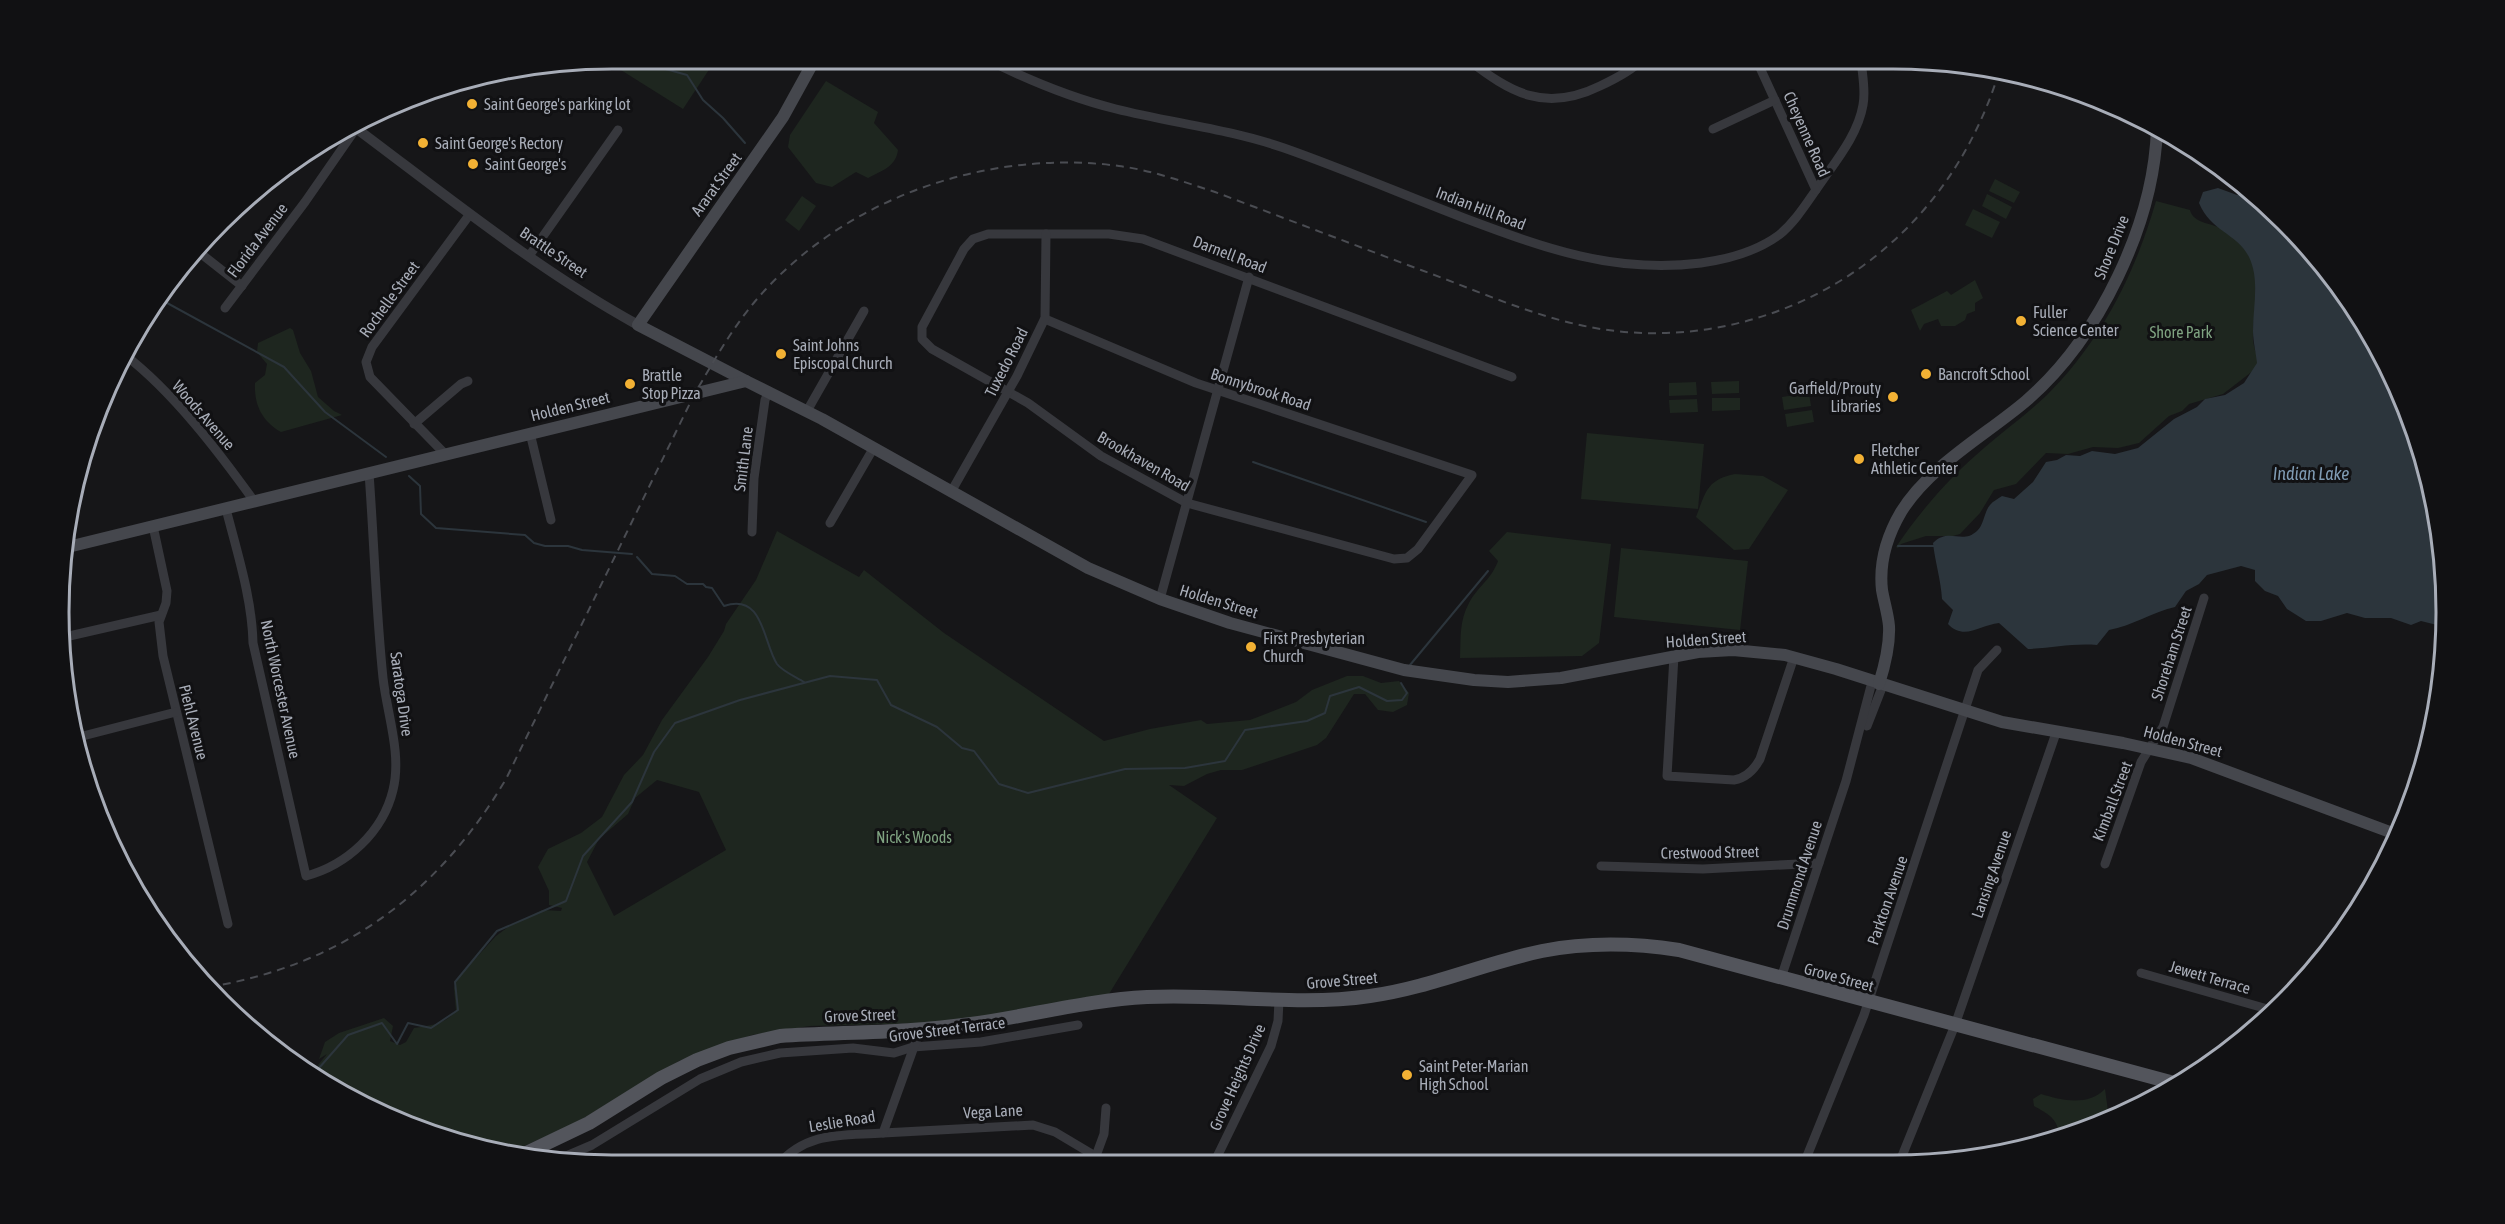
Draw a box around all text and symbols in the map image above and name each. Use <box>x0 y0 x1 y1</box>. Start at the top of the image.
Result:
street label: Cheyenne Road <box>1779 89 1834 180</box>
place label: Saint George's parking lot <box>484 95 631 114</box>
marker: Saint George's parking lot <box>465 97 479 111</box>
place label: Saint George's Rectory <box>435 134 563 153</box>
marker: Saint George's Rectory <box>416 136 430 150</box>
street label: Ararat Street <box>687 149 745 219</box>
place label: Saint George's <box>485 155 567 174</box>
marker: Saint George's <box>466 157 480 171</box>
street label: Indian Hill Road <box>1434 183 1528 233</box>
street label: Florida Avenue <box>223 199 291 281</box>
street label: Shore Drive <box>2090 212 2132 282</box>
street label: Brattle Street <box>517 223 591 281</box>
street label: Darnell Road <box>1191 232 1269 276</box>
street label: Rochelle Street <box>355 257 423 340</box>
place label: Fuller Science Center <box>2033 303 2119 339</box>
marker: Fuller Science Center <box>2014 314 2028 328</box>
park label: Shore Park <box>2150 323 2212 341</box>
street label: Tuxedo Road <box>981 324 1031 400</box>
place label: Saint Johns Episcopal Church <box>793 336 893 373</box>
marker: Saint Johns Episcopal Church <box>774 347 788 361</box>
street label: Bonnybrook Road <box>1208 364 1313 415</box>
place label: Bancroft School <box>1938 365 2031 383</box>
place label: Brattle Stop Pizza <box>642 366 701 403</box>
marker: Bancroft School <box>1919 367 1933 381</box>
street label: Woods Avenue <box>169 377 239 453</box>
marker: Brattle Stop Pizza <box>623 377 637 391</box>
place label: Garfield/Prouty Libraries <box>1789 379 1881 415</box>
street label: Holden Street <box>529 387 612 425</box>
marker: Garfield/Prouty Libraries <box>1886 390 1900 404</box>
street label: Smith Lane <box>730 426 756 492</box>
street label: Brookhaven Road <box>1095 427 1193 495</box>
place label: Fletcher Athletic Center <box>1871 441 1958 477</box>
marker: Fletcher Athletic Center <box>1852 452 1866 466</box>
water label: Indian Lake <box>2273 463 2349 484</box>
street label: Holden Street <box>1178 581 1261 622</box>
street label: Shoreham Street <box>2147 603 2195 702</box>
street label: North Worcester Avenue <box>258 618 304 760</box>
street label: Holden Street <box>1665 627 1747 651</box>
place label: First Presbyterian Church <box>1263 629 1365 665</box>
marker: First Presbyterian Church <box>1244 640 1258 654</box>
street label: Saratoga Drive <box>386 651 417 738</box>
street label: Piehl Avenue <box>176 682 212 762</box>
street label: Holden Street <box>2142 722 2225 760</box>
street label: Kimball Street <box>2089 758 2136 843</box>
street label: Drummond Avenue <box>1773 818 1825 932</box>
park label: Nick's Woods <box>876 828 952 846</box>
street label: Lansing Avenue <box>1968 828 2015 921</box>
street label: Crestwood Street <box>1660 842 1760 862</box>
street label: Parkton Avenue <box>1863 853 1911 947</box>
street label: Jewett Terrace <box>2167 957 2253 997</box>
street label: Grove Street <box>1802 959 1876 995</box>
street label: Grove Street <box>1306 968 1379 992</box>
street label: Grove Street <box>824 1005 896 1025</box>
street label: Grove Street Terrace <box>888 1013 1006 1045</box>
street label: Grove Heights Drive <box>1205 1021 1269 1134</box>
place label: Saint Peter-Marian High School <box>1419 1057 1529 1094</box>
marker: Saint Peter-Marian High School <box>1400 1068 1414 1082</box>
street label: Vega Lane <box>963 1100 1023 1123</box>
street label: Leslie Road <box>807 1107 877 1135</box>

